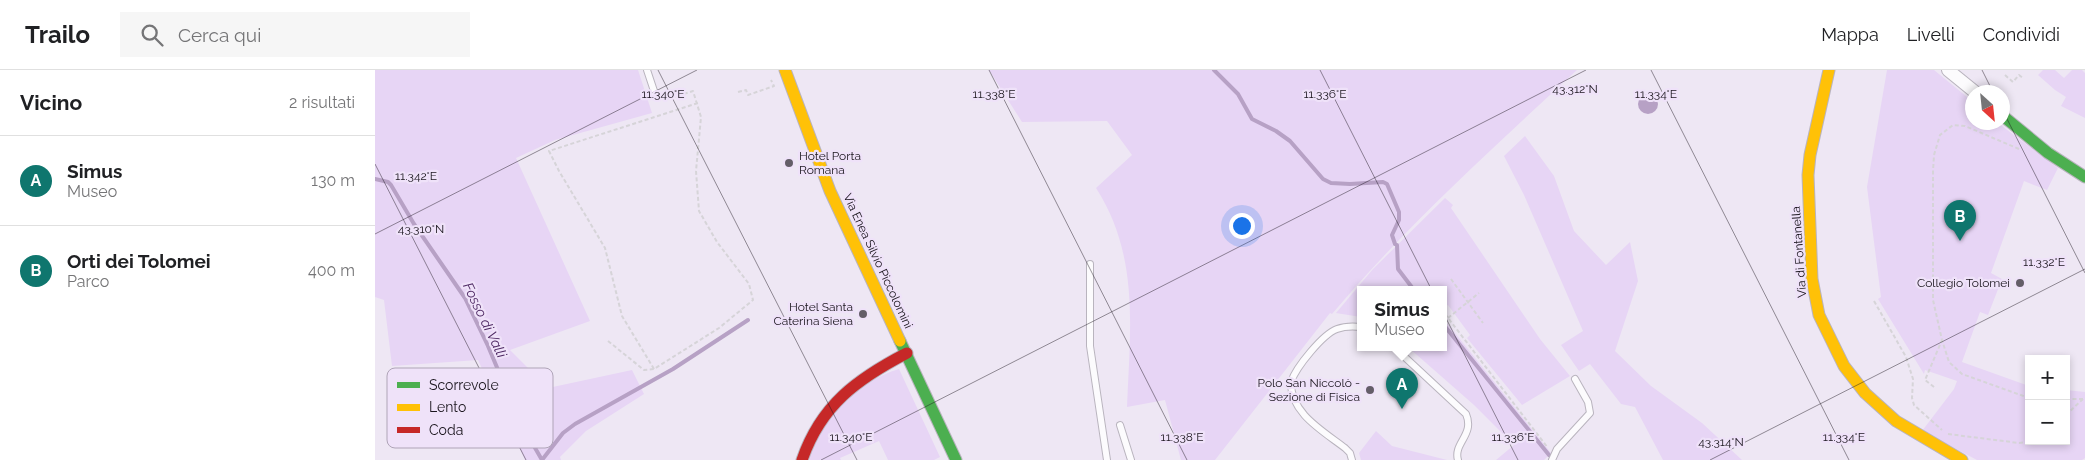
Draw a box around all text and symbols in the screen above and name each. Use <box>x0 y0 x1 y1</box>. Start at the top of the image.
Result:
search box <box>120 12 470 57</box>
text: Trailo <box>25 20 90 49</box>
icon: search <box>138 21 166 49</box>
text: Cerca qui <box>178 24 261 46</box>
text: Mappa <box>1821 24 1879 45</box>
text: Livelli <box>1907 24 1955 45</box>
text: Condividi <box>1983 24 2060 45</box>
text: 43.312°N <box>1552 82 1598 96</box>
north arrow <box>1965 85 2010 130</box>
text: 11.340°E <box>641 87 685 101</box>
text: 11.338°E <box>973 87 1015 101</box>
text: 11.336°E <box>1303 87 1347 101</box>
text: 11.334°E <box>1635 87 1677 101</box>
text: Vicino <box>20 90 82 115</box>
text: 2 risultati <box>289 93 355 112</box>
place label: Hotel Porta Romana <box>799 149 861 177</box>
marker: Hotel Porta Romana <box>783 157 795 169</box>
text: Simus <box>67 160 122 182</box>
text: 11.342°E <box>395 169 437 183</box>
text: A <box>31 171 41 190</box>
text: 130 m <box>311 171 355 190</box>
text: Museo <box>67 182 117 201</box>
street label: Via Enea Silvio Piccolomini <box>841 191 915 331</box>
pin: B <box>1944 200 1976 241</box>
street label: Via di Fontanella <box>1789 206 1809 298</box>
your location <box>1229 213 1255 239</box>
text: 43.310°N <box>398 222 444 236</box>
text: Orti dei Tolomei <box>67 250 211 272</box>
text: 11.332°E <box>2023 255 2065 269</box>
text: B <box>31 261 41 280</box>
text: 400 m <box>308 261 355 280</box>
text: Parco <box>67 272 109 291</box>
place label: Collegio Tolomei <box>1917 276 2010 290</box>
marker: Collegio Tolomei <box>2014 277 2026 289</box>
water label: Fosso di Valli <box>460 280 511 361</box>
popup <box>1357 286 1447 351</box>
text: Simus <box>1374 298 1430 320</box>
place label: Hotel Santa Caterina Siena <box>773 300 853 328</box>
marker: Hotel Santa Caterina Siena <box>857 308 869 320</box>
text: Museo <box>1374 320 1425 339</box>
map controls <box>2025 355 2070 445</box>
button: + <box>2025 355 2070 400</box>
legend <box>387 368 553 448</box>
pin: A <box>1386 368 1418 409</box>
place label: Polo San Niccolò - Sezione di Fisica <box>1258 376 1360 404</box>
text: Scorrevole <box>429 377 499 393</box>
marker: Polo San Niccolò - Sezione di Fisica <box>1364 384 1376 396</box>
text: Lento <box>429 399 466 415</box>
button: − <box>2025 400 2070 445</box>
text: Coda <box>429 422 463 438</box>
text: 11.340°E <box>829 430 873 444</box>
text: 11.338°E <box>1161 430 1203 444</box>
text: 11.336°E <box>1491 430 1535 444</box>
text: 11.334°E <box>1823 430 1865 444</box>
text: 43.314°N <box>1698 435 1744 449</box>

